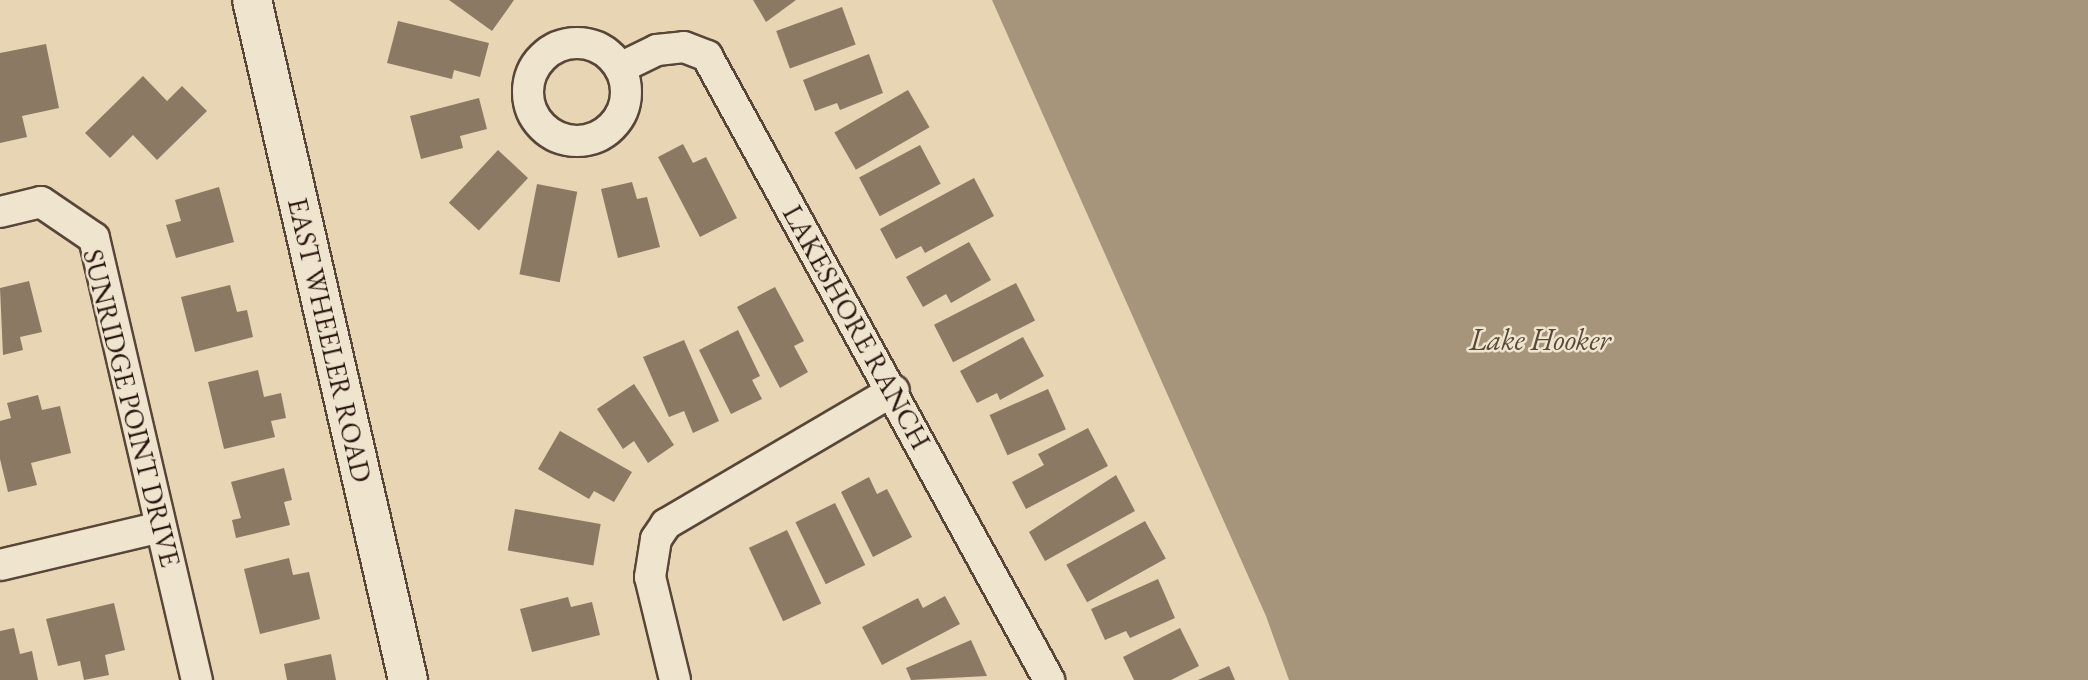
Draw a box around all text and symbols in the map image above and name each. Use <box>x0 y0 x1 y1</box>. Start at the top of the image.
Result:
street label: EAST WHEELER ROAD <box>281 194 379 486</box>
street label: LAKESHORE RANCH <box>776 199 938 455</box>
street label: SUNRIDGE POINT DRIVE <box>76 246 188 570</box>
water label: Lake Hooker <box>1469 322 1611 358</box>

